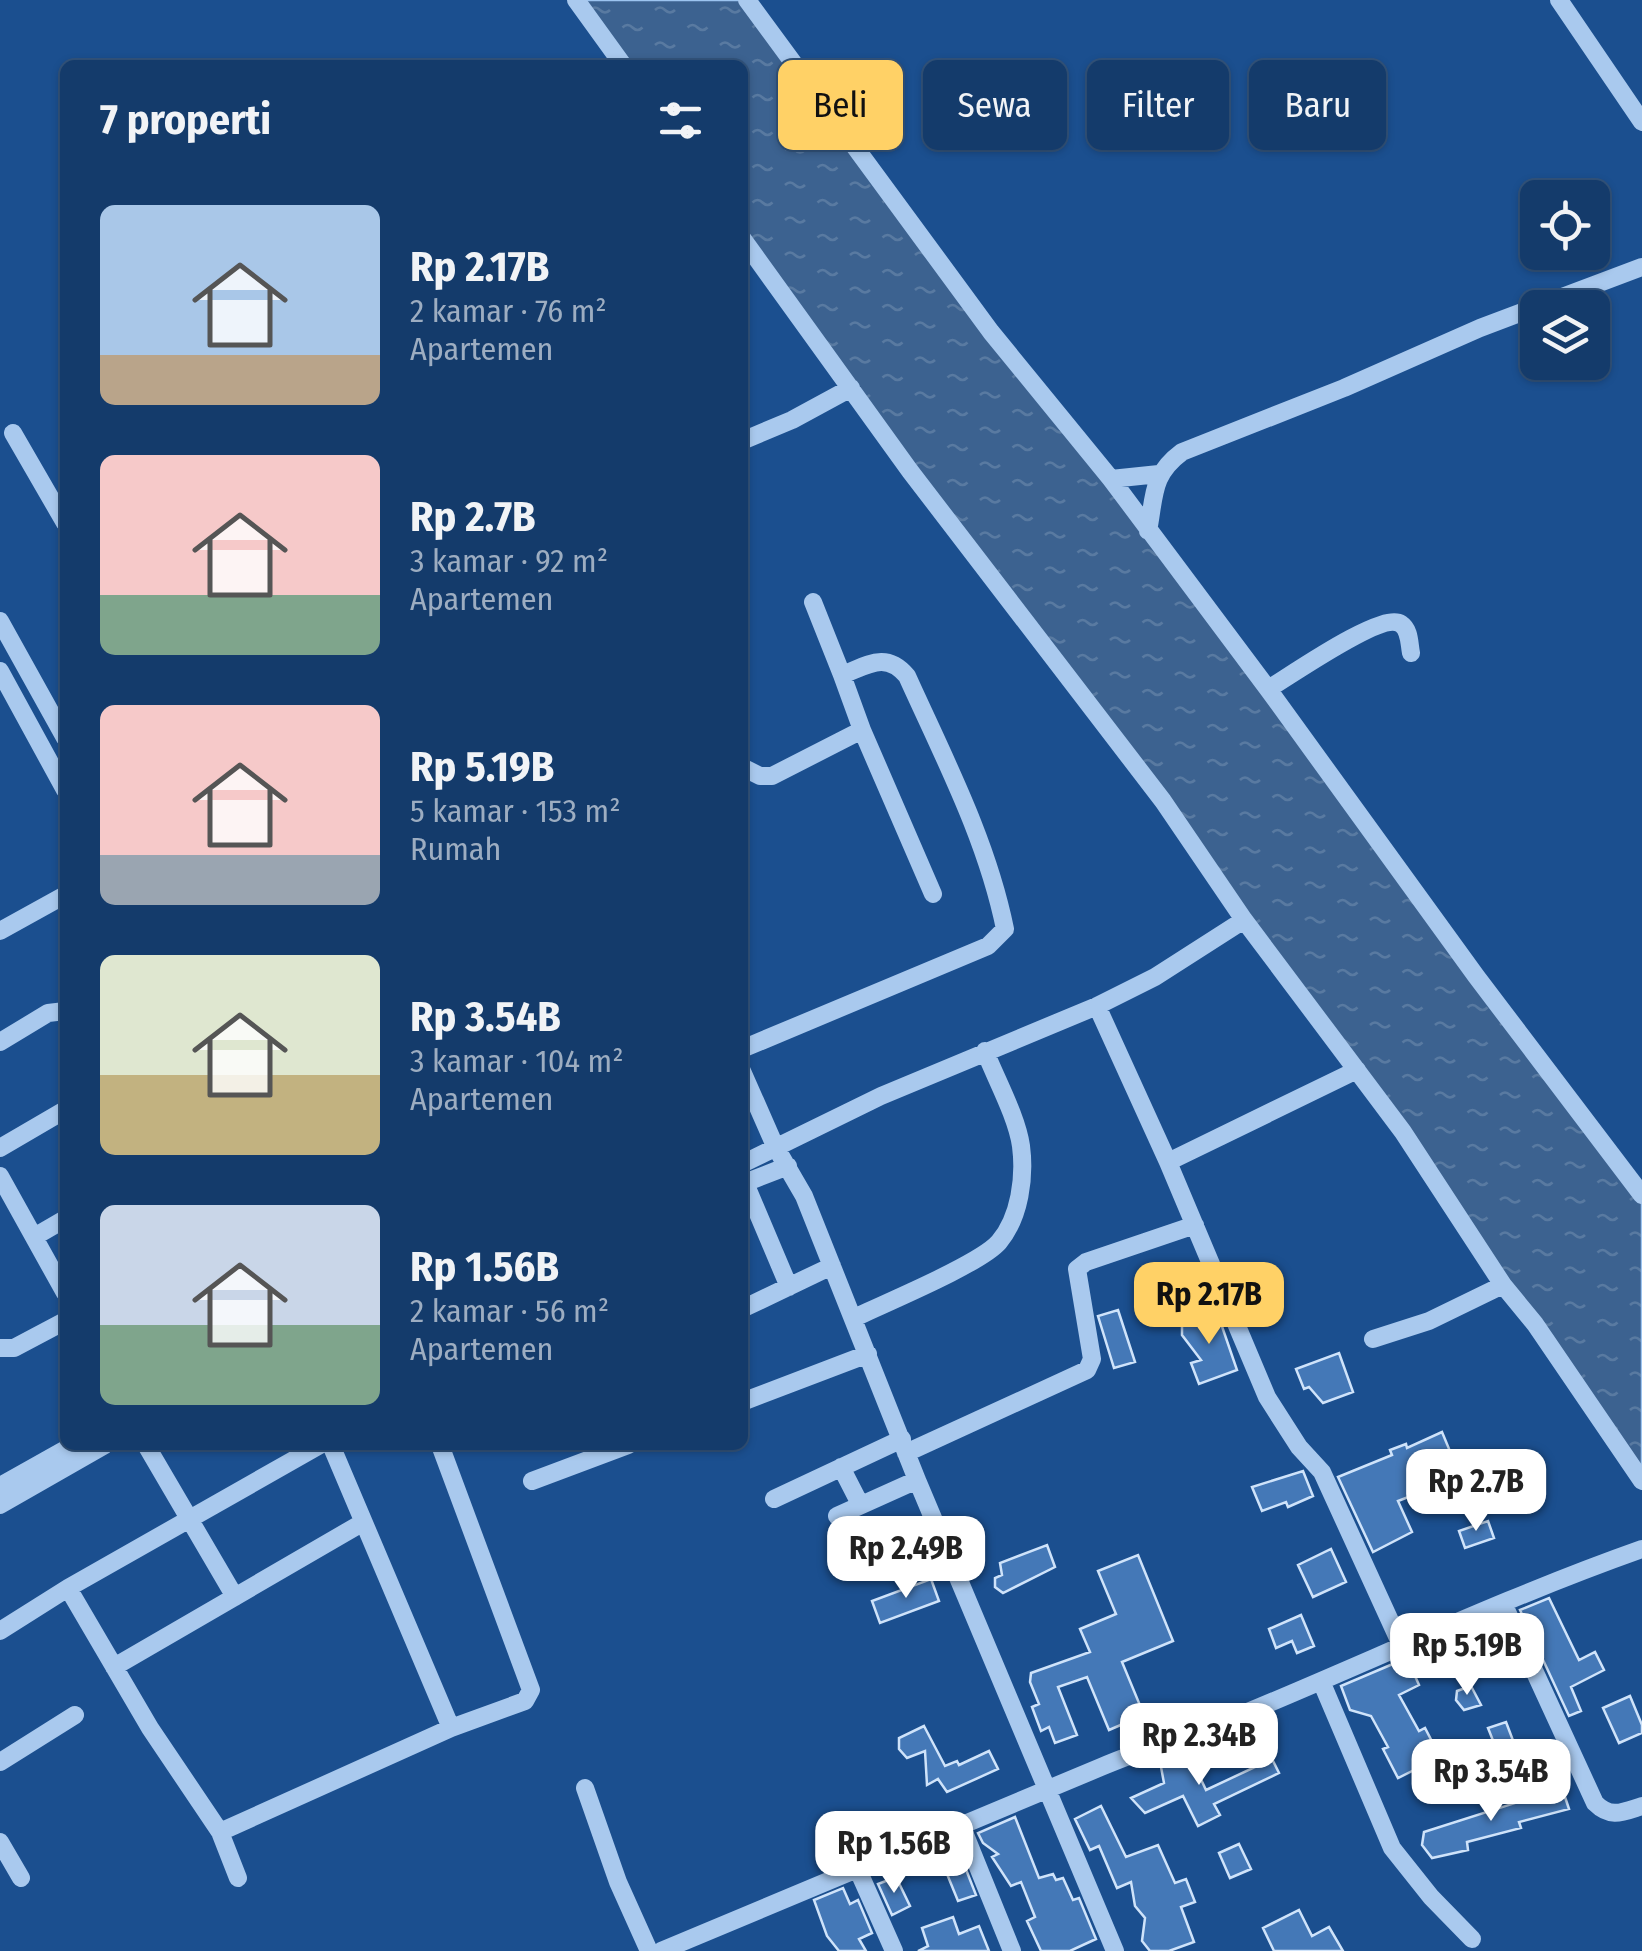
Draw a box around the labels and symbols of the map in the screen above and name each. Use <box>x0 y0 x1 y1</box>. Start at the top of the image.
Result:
pin: Rp 2.17B <box>1106 1262 1312 1347</box>
pin: Rp 2.7B <box>1384 1449 1568 1534</box>
pin: Rp 2.49B <box>803 1516 1009 1601</box>
pin: Rp 5.19B <box>1364 1613 1570 1698</box>
pin: Rp 2.34B <box>1096 1703 1302 1788</box>
pin: Rp 3.54B <box>1388 1739 1594 1824</box>
pin: Rp 1.56B <box>791 1811 997 1896</box>

